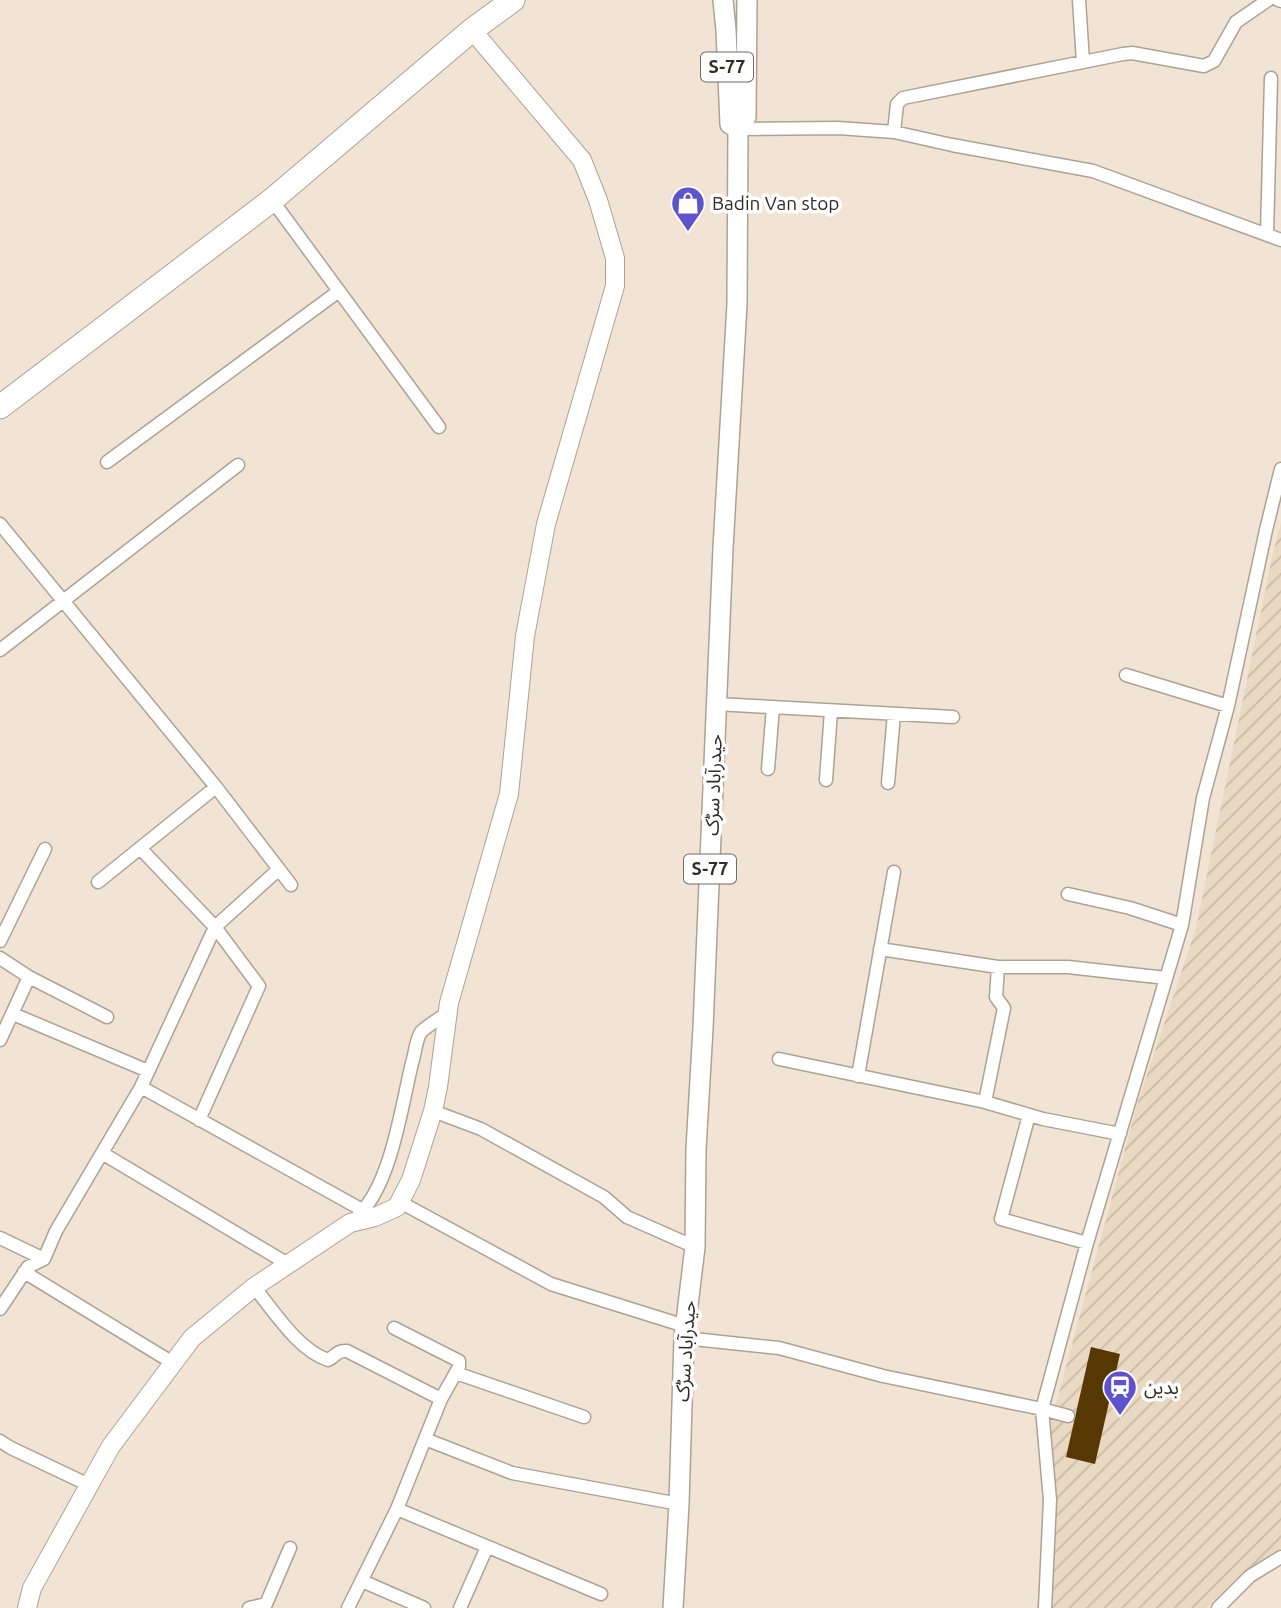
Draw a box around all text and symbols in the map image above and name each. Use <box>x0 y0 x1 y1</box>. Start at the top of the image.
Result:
road number: S-77 <box>701 52 753 82</box>
shop icon: Badin Van stop <box>669 184 707 233</box>
place label: Badin Van stop <box>712 192 839 214</box>
street label: حیدرآباد سڑک <box>700 734 727 836</box>
road number: S-77 <box>684 854 736 884</box>
street label: حیدرآباد سڑک <box>670 1299 701 1403</box>
station icon: بدين <box>1101 1368 1139 1417</box>
place label: بدين <box>1144 1376 1179 1399</box>

